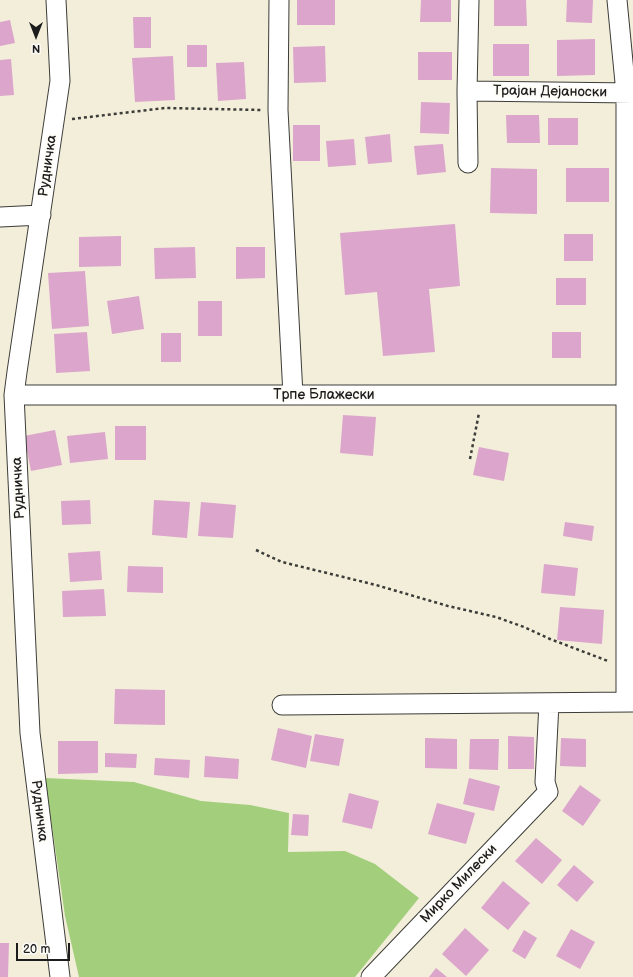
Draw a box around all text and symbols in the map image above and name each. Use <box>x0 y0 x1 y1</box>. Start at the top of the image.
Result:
north arrow <box>16 16 56 56</box>
text: N <box>32 42 40 55</box>
street label: Трајан Дејаноски <box>493 83 607 101</box>
street label: Рудничка <box>35 134 61 198</box>
street label: Трпе Блажески <box>273 387 375 403</box>
street label: Рудничка <box>9 456 29 520</box>
street label: Рудничка <box>27 779 51 843</box>
street label: Мирко Милески <box>417 841 501 927</box>
scale bar <box>18 935 72 961</box>
text: 20 m <box>23 942 50 957</box>

